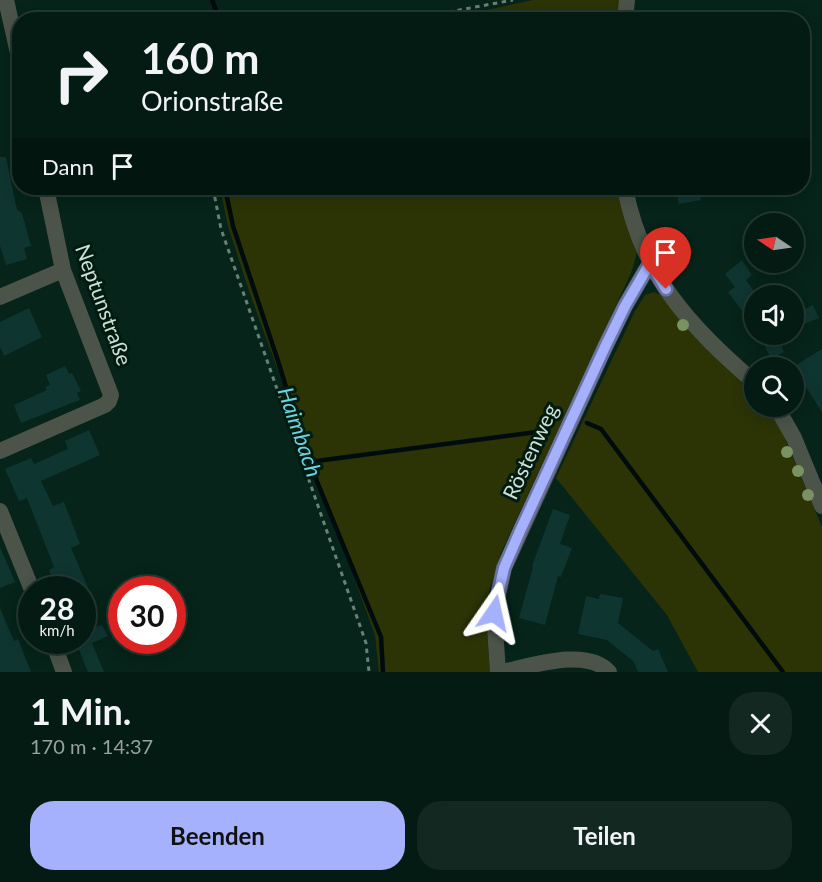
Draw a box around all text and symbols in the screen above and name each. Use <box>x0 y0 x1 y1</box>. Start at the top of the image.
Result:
text: 160 m <box>141 33 259 83</box>
icon: right <box>42 36 120 114</box>
text: Orionstraße <box>141 84 283 117</box>
icon: arrive <box>106 150 139 183</box>
text: Dann <box>42 153 94 180</box>
north arrow <box>744 213 804 273</box>
map controls <box>744 213 804 417</box>
pin <box>640 227 691 289</box>
icon: arrive <box>649 236 682 269</box>
street label: Neptunstraße <box>71 240 138 369</box>
button: sound <box>744 285 804 345</box>
button: search <box>744 357 804 417</box>
water label: Haimbach <box>273 383 328 480</box>
street label: Röstenweg <box>497 400 563 503</box>
speed limit sign: 30 <box>108 576 186 654</box>
position arrow <box>462 581 526 645</box>
text: 28 <box>40 590 74 626</box>
text: km/h <box>39 621 75 639</box>
text: 1 Min. <box>30 689 131 733</box>
button: close <box>729 692 792 755</box>
text: 170 m · 14:37 <box>30 734 153 758</box>
button: Beenden <box>30 801 405 870</box>
button: Teilen <box>417 801 792 870</box>

